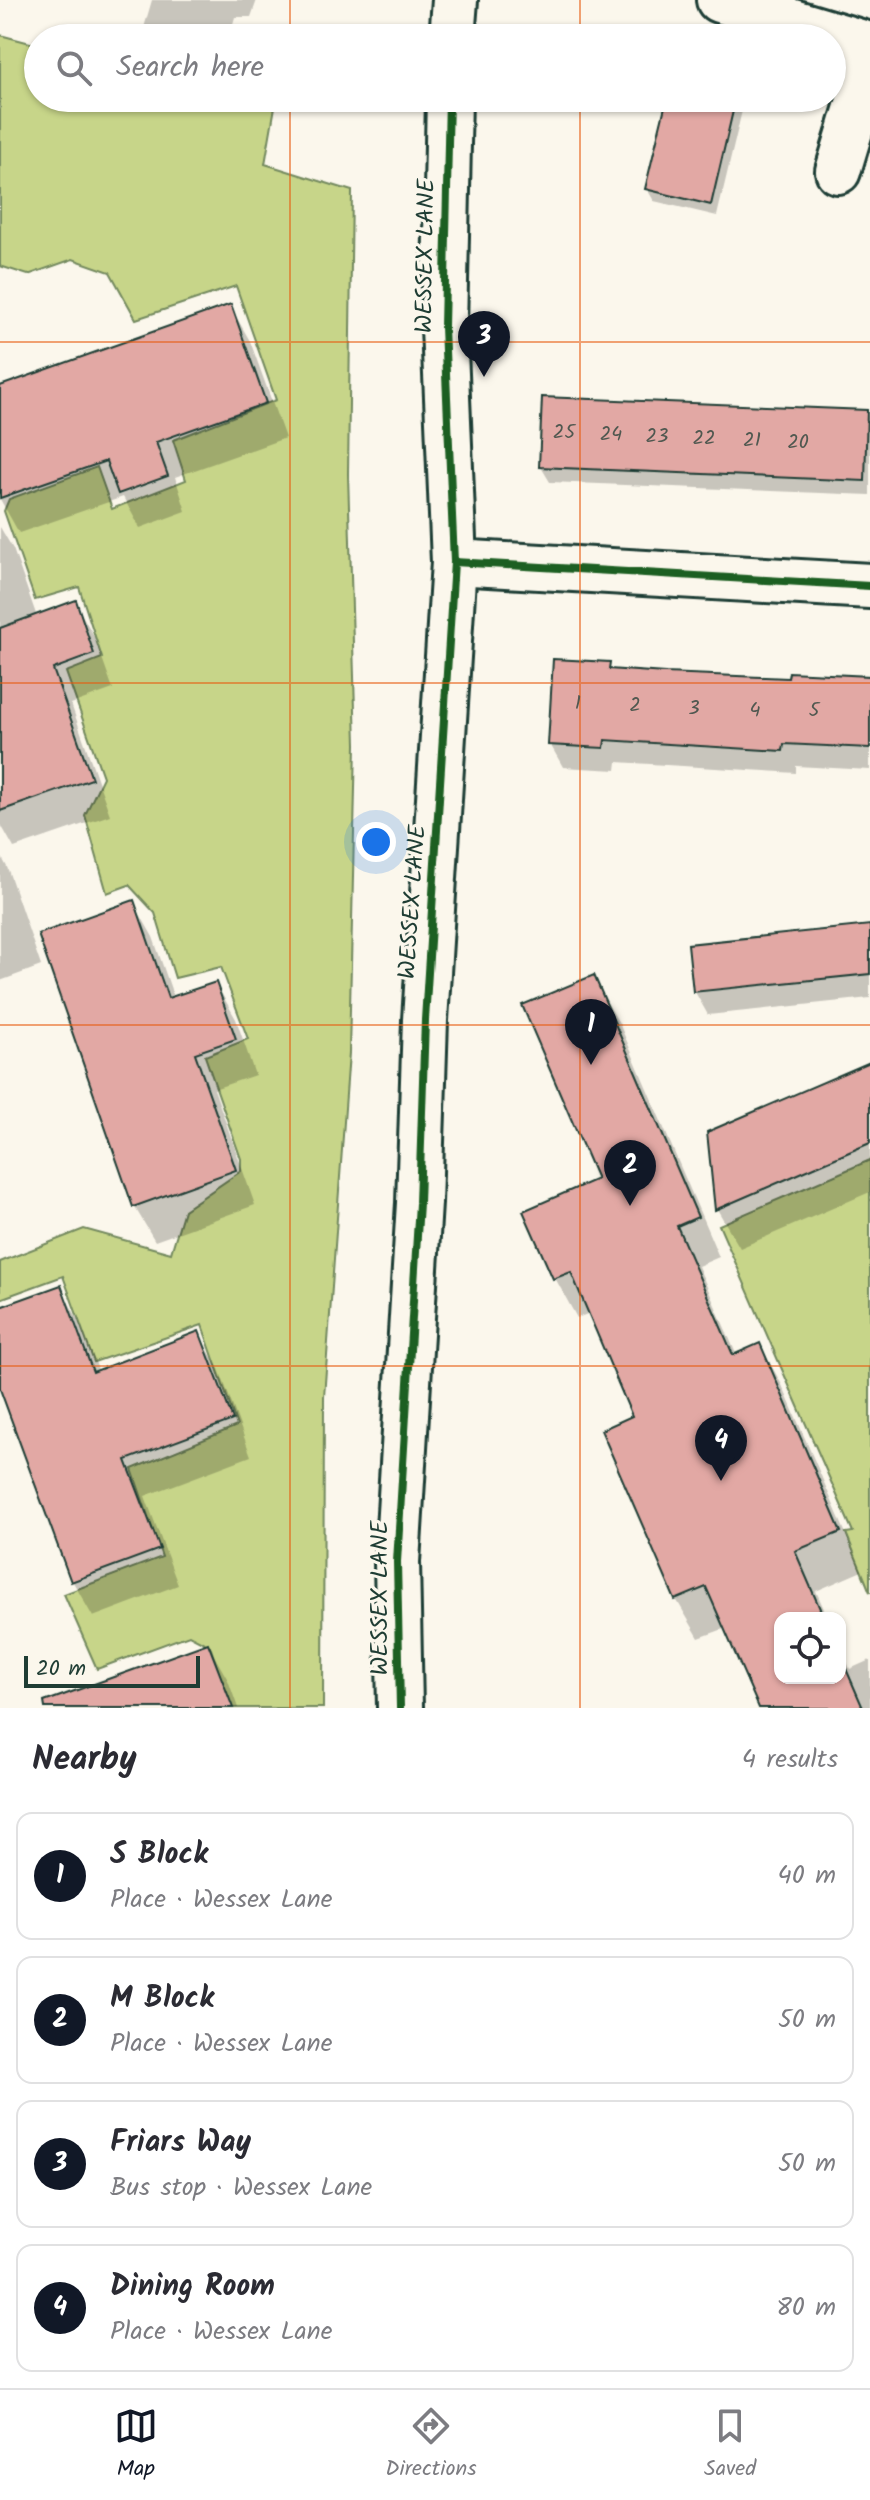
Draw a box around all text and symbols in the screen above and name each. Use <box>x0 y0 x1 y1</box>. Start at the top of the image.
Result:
search box <box>24 24 846 112</box>
text: Search here <box>116 44 264 92</box>
icon: search <box>52 46 96 90</box>
street label: WESSEX LANE <box>405 177 447 334</box>
pin: 3 <box>458 311 510 377</box>
house number: 25 <box>553 417 576 449</box>
house number: 24 <box>600 419 622 451</box>
house number: 23 <box>645 421 669 453</box>
house number: 22 <box>692 423 716 455</box>
house number: 21 <box>743 425 761 457</box>
house number: 20 <box>787 427 809 459</box>
house number: 1 <box>575 688 581 720</box>
house number: 2 <box>629 690 641 722</box>
house number: 3 <box>688 693 700 725</box>
house number: 4 <box>749 695 761 727</box>
house number: 5 <box>809 695 821 727</box>
your location <box>356 822 396 862</box>
street label: WESSEX LANE <box>388 822 438 981</box>
pin: 1 <box>565 999 617 1065</box>
pin: 2 <box>604 1140 656 1206</box>
pin: 4 <box>695 1415 747 1481</box>
street label: WESSEX LANE <box>361 1520 400 1675</box>
map controls <box>774 1612 846 1684</box>
button: locate <box>774 1612 846 1684</box>
scale bar <box>24 1652 200 1688</box>
text: 20 m <box>36 1652 86 1687</box>
text: Nearby <box>32 1733 137 1787</box>
text: 4 results <box>742 1739 838 1781</box>
text: S Block <box>110 1831 208 1879</box>
text: 1 <box>56 1855 64 1897</box>
text: 40 m <box>778 1855 836 1897</box>
text: Place · Wessex Lane <box>110 1879 332 1921</box>
text: M Block <box>110 1975 214 2023</box>
text: 2 <box>52 1999 68 2041</box>
text: 50 m <box>778 1999 836 2041</box>
text: Place · Wessex Lane <box>110 2023 332 2065</box>
text: Friars Way <box>110 2119 251 2167</box>
text: 3 <box>53 2143 67 2185</box>
text: 50 m <box>778 2143 836 2185</box>
text: Bus stop · Wessex Lane <box>110 2167 372 2209</box>
text: Dining Room <box>110 2263 275 2311</box>
text: 4 <box>53 2287 67 2329</box>
text: 80 m <box>776 2287 836 2329</box>
text: Place · Wessex Lane <box>110 2311 332 2353</box>
tab: Map <box>114 2404 158 2487</box>
tab: Directions <box>385 2404 477 2487</box>
tab: Saved <box>704 2404 756 2487</box>

